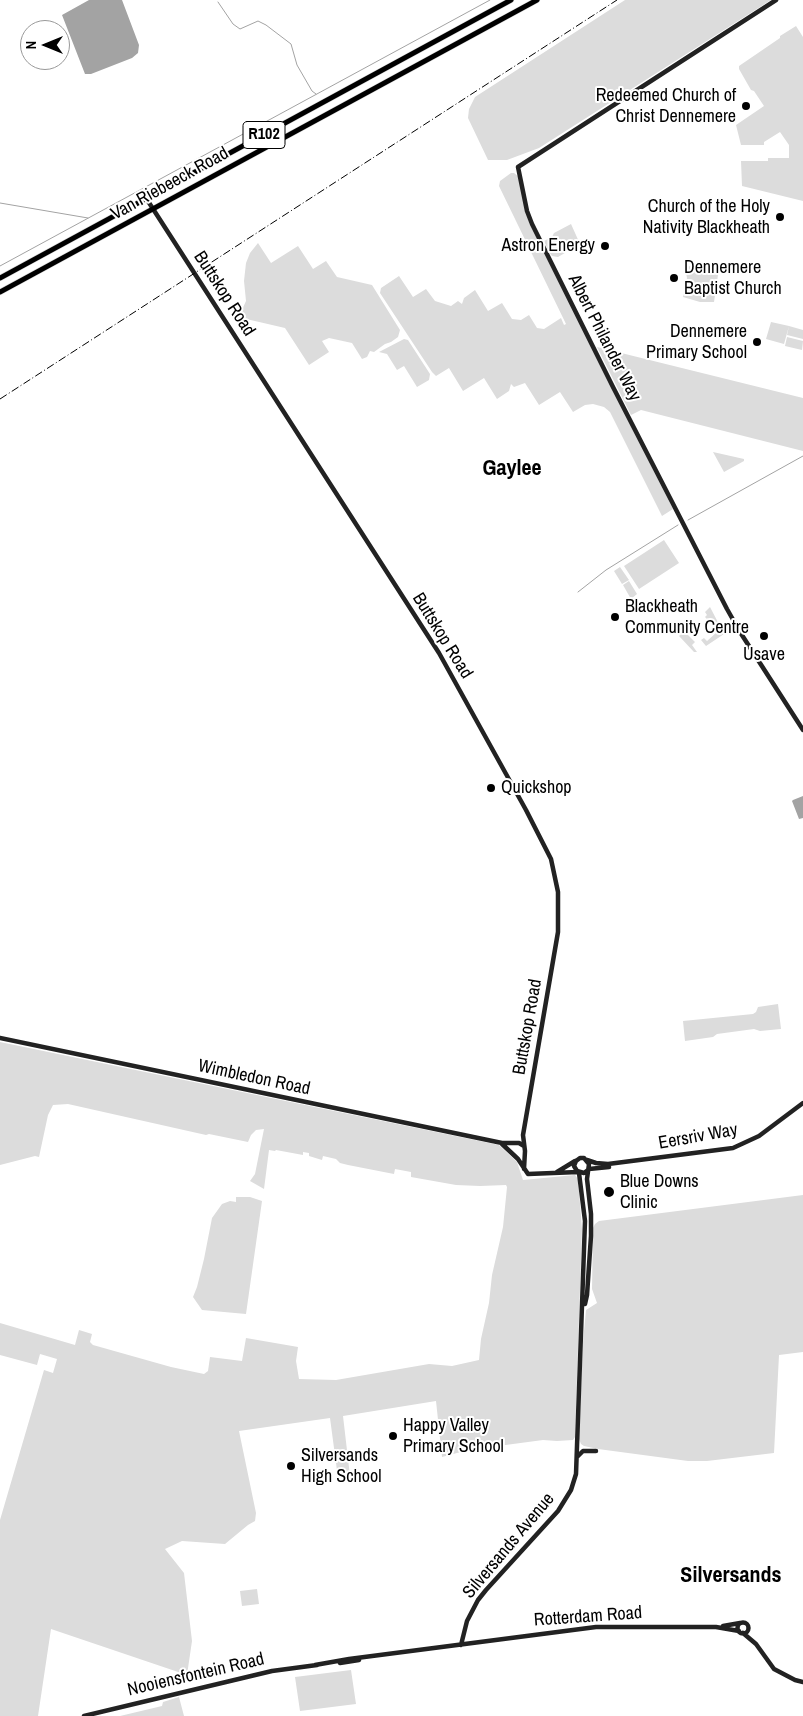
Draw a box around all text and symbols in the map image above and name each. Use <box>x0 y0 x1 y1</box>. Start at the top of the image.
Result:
north arrow <box>20 20 70 70</box>
text: N <box>22 41 40 49</box>
place label: Redeemed Church of Christ Dennemere <box>596 85 736 128</box>
marker: Redeemed Church of Christ Dennemere <box>740 100 752 112</box>
road number: R102 <box>243 122 285 148</box>
street label: Van Riebeeck Road <box>107 143 233 225</box>
place label: Church of the Holy Nativity Blackheath <box>643 196 770 238</box>
marker: Church of the Holy Nativity Blackheath <box>774 211 786 223</box>
place label: Astron Energy <box>501 235 595 257</box>
marker: Astron Energy <box>599 240 611 252</box>
street label: Buttskop Road <box>189 248 259 340</box>
place label: Dennemere Baptist Church <box>684 257 782 300</box>
street label: Albert Philander Way <box>563 271 645 405</box>
marker: Dennemere Baptist Church <box>668 272 680 284</box>
place label: Dennemere Primary School <box>646 321 747 364</box>
marker: Dennemere Primary School <box>751 336 763 348</box>
district label: Gaylee <box>482 456 542 482</box>
street label: Buttskop Road <box>407 589 477 683</box>
place label: Blackheath Community Centre <box>625 596 749 638</box>
marker: Blackheath Community Centre <box>609 611 621 623</box>
marker: Usave <box>758 630 770 642</box>
place label: Usave <box>743 644 785 666</box>
place label: Quickshop <box>501 777 572 799</box>
marker: Quickshop <box>485 782 497 794</box>
street label: Buttskop Road <box>509 977 547 1077</box>
street label: Wimbledon Road <box>196 1056 312 1100</box>
street label: Eersriv Way <box>657 1119 739 1155</box>
place label: Blue Downs Clinic <box>620 1171 699 1214</box>
marker: Blue Downs Clinic <box>602 1185 616 1199</box>
place label: Happy Valley Primary School <box>403 1415 504 1458</box>
marker: Happy Valley Primary School <box>387 1430 399 1442</box>
place label: Silversands High School <box>301 1445 381 1488</box>
marker: Silversands High School <box>285 1460 297 1472</box>
street label: Silversands Avenue <box>459 1489 559 1603</box>
district label: Silversands <box>680 1563 782 1589</box>
street label: Rotterdam Road <box>533 1602 643 1632</box>
street label: Nooiensfontein Road <box>126 1649 266 1701</box>

